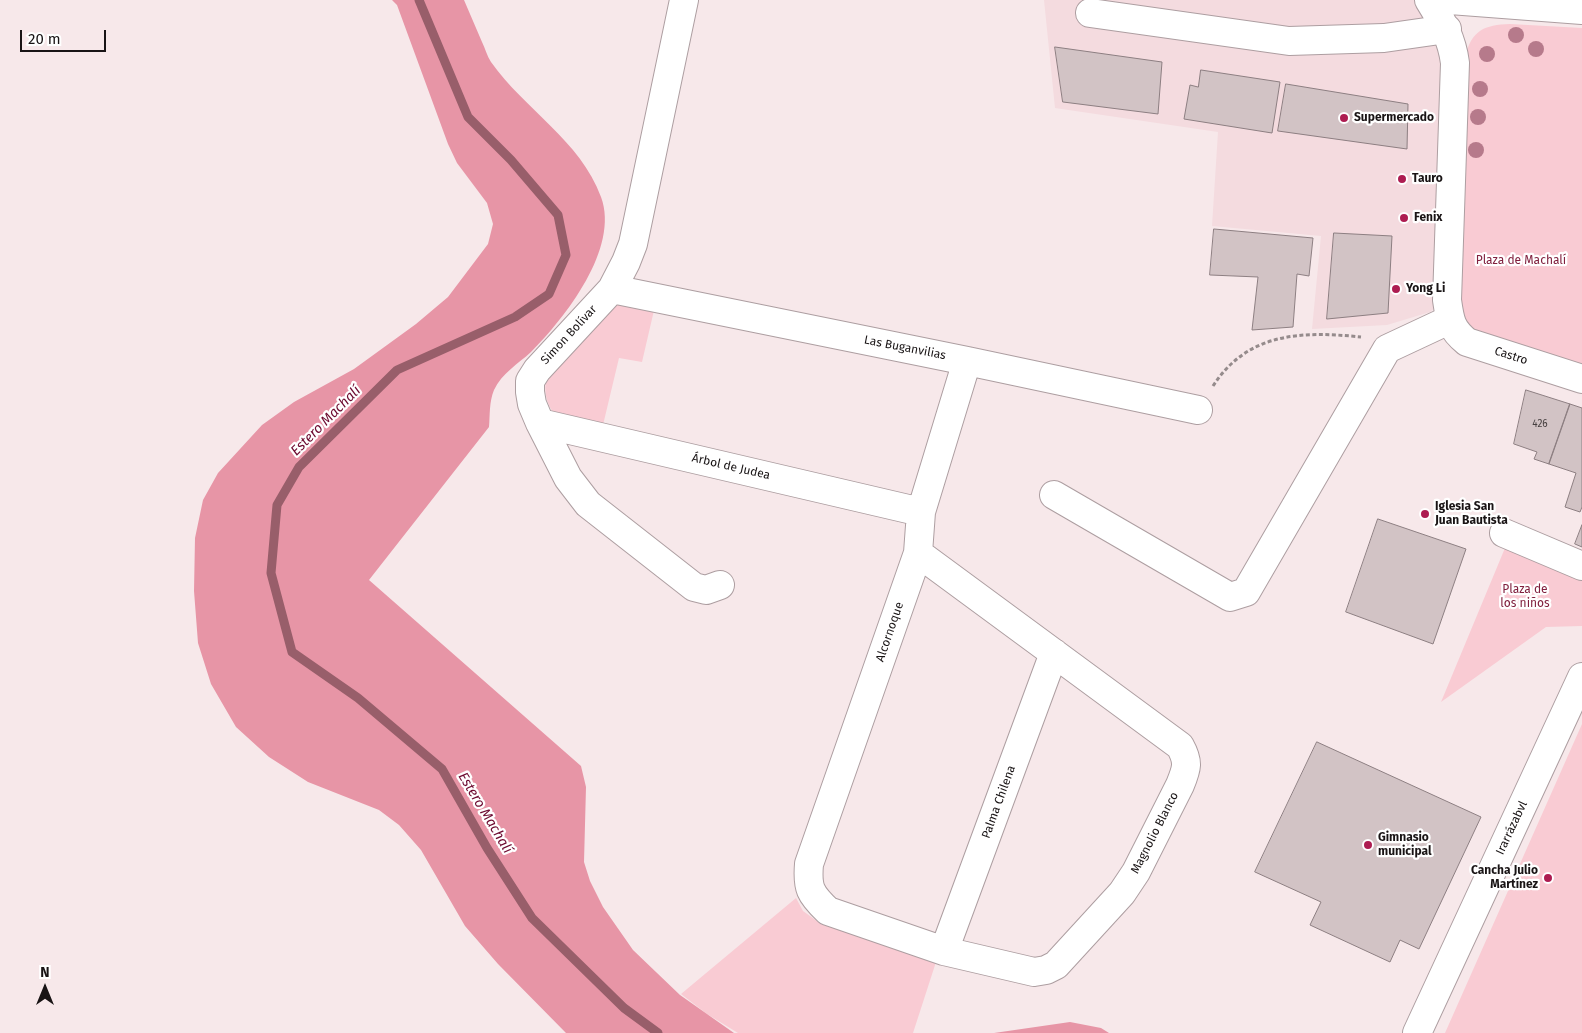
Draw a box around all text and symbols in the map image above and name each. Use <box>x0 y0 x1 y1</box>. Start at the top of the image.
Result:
scale bar <box>22 20 109 52</box>
text: 20 m <box>28 30 61 48</box>
place label: Supermercado <box>1354 111 1434 125</box>
marker: Supermercado <box>1338 112 1350 124</box>
place label: Tauro <box>1412 172 1443 186</box>
marker: Tauro <box>1396 173 1408 185</box>
place label: Fenix <box>1414 211 1442 225</box>
marker: Fenix <box>1398 212 1410 224</box>
park label: Plaza de Machalí <box>1476 254 1566 268</box>
place label: Yong Li <box>1406 282 1445 296</box>
marker: Yong Li <box>1390 283 1402 295</box>
street label: Simon Bolívar <box>538 302 600 368</box>
street label: Las Buganvilias <box>863 333 947 363</box>
street label: Castro <box>1493 344 1529 368</box>
water label: Estero Machalí <box>288 383 364 459</box>
house number: 426 <box>1532 418 1548 430</box>
street label: Árbol de Judea <box>690 451 772 483</box>
place label: Iglesia San Juan Bautista <box>1435 500 1508 528</box>
marker: Iglesia San Juan Bautista <box>1419 508 1431 520</box>
park label: Plaza de los niños <box>1500 583 1550 611</box>
street label: Alcornoque <box>873 600 907 664</box>
street label: Palma Chilena <box>979 763 1019 841</box>
water label: Estero Machalí <box>454 769 516 857</box>
street label: Magnolio Blanco <box>1128 790 1182 876</box>
street label: Irarrázabvl <box>1493 799 1531 857</box>
place label: Gimnasio municipal <box>1378 831 1432 859</box>
marker: Gimnasio municipal <box>1362 839 1374 851</box>
place label: Cancha Julio Martínez <box>1471 864 1538 892</box>
marker: Cancha Julio Martínez <box>1542 872 1554 884</box>
north arrow <box>20 963 70 1013</box>
text: N <box>40 964 50 981</box>

